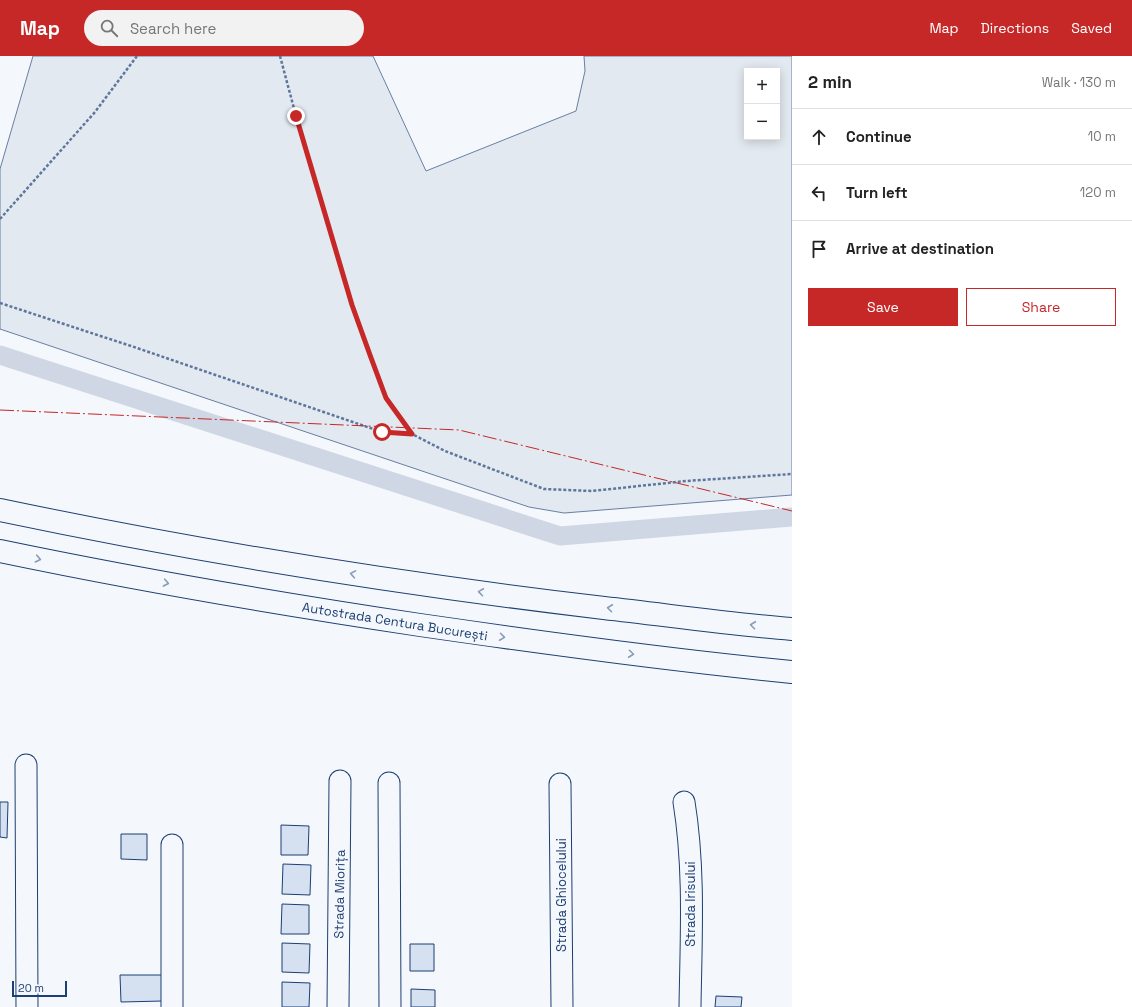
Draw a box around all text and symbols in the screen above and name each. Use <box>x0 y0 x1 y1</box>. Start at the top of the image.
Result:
search box <box>84 10 364 46</box>
text: Map <box>20 16 60 41</box>
icon: search <box>98 17 120 39</box>
text: Search here <box>130 19 216 38</box>
text: Map <box>929 19 959 37</box>
text: Directions <box>981 19 1049 37</box>
text: Saved <box>1071 19 1112 37</box>
map controls <box>744 68 780 140</box>
button: + <box>744 68 780 104</box>
text: 2 min <box>808 71 852 93</box>
text: Walk · 130 m <box>1042 74 1116 91</box>
button: − <box>744 104 780 140</box>
route end <box>287 107 305 125</box>
icon: ahead <box>808 126 830 148</box>
text: Continue <box>846 127 912 146</box>
text: 10 m <box>1088 128 1116 145</box>
icon: left <box>808 182 830 204</box>
text: Turn left <box>846 183 908 202</box>
text: 120 m <box>1080 184 1116 201</box>
icon: arrive <box>808 238 830 260</box>
text: Arrive at destination <box>846 239 994 258</box>
button: Save <box>808 288 958 326</box>
button: Share <box>966 288 1116 326</box>
route start <box>373 423 391 441</box>
one-way arrow <box>35 555 41 563</box>
one-way arrow <box>349 570 356 579</box>
one-way arrow <box>163 579 169 587</box>
one-way arrow <box>478 588 484 597</box>
street label: Autostrada Centura București <box>301 598 489 645</box>
one-way arrow <box>607 604 613 613</box>
one-way arrow <box>750 621 756 630</box>
one-way arrow <box>499 632 505 641</box>
one-way arrow <box>628 649 634 658</box>
street label: Strada Ghiocelului <box>553 838 570 952</box>
street label: Strada Miorița <box>330 849 349 939</box>
street label: Strada Irisului <box>682 861 699 947</box>
scale bar <box>12 979 67 998</box>
text: 20 m <box>18 981 44 995</box>

